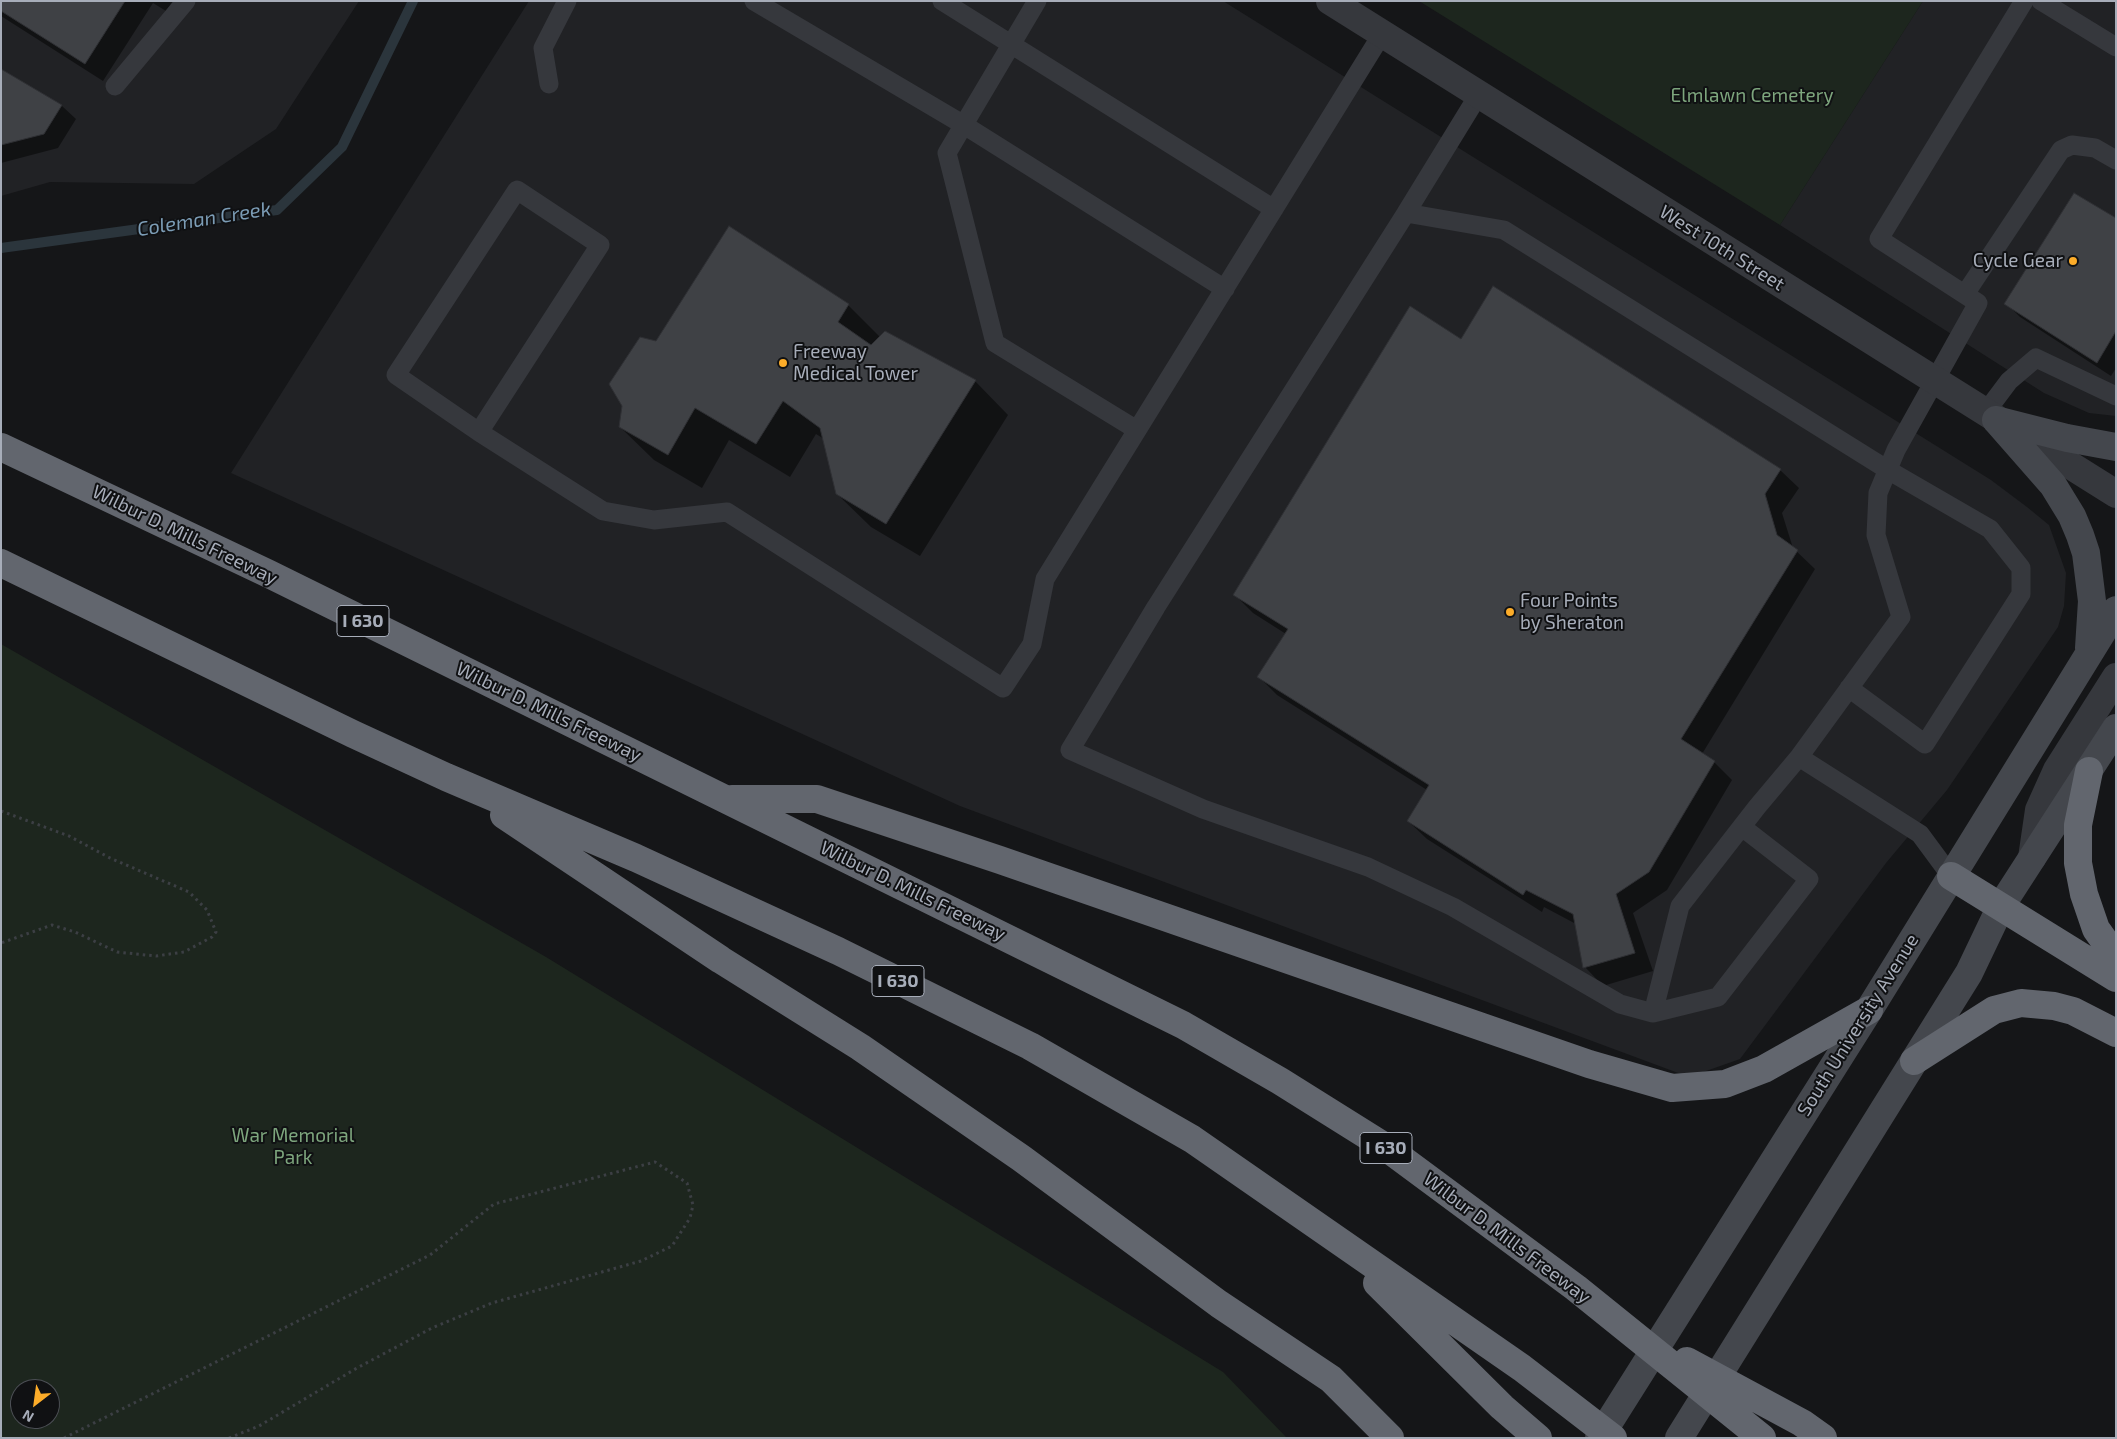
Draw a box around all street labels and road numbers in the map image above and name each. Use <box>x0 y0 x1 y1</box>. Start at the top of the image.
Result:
street label: West 10th Street <box>1655 200 1789 296</box>
street label: Wilbur D. Mills Freeway <box>89 480 281 590</box>
road number: I 630 <box>337 606 389 636</box>
street label: Wilbur D. Mills Freeway <box>453 657 645 767</box>
street label: Wilbur D. Mills Freeway <box>817 836 1009 946</box>
street label: South University Avenue <box>1793 930 1923 1120</box>
road number: I 630 <box>872 966 924 996</box>
road number: I 630 <box>1360 1132 1412 1164</box>
street label: Wilbur D. Mills Freeway <box>1419 1168 1595 1308</box>

